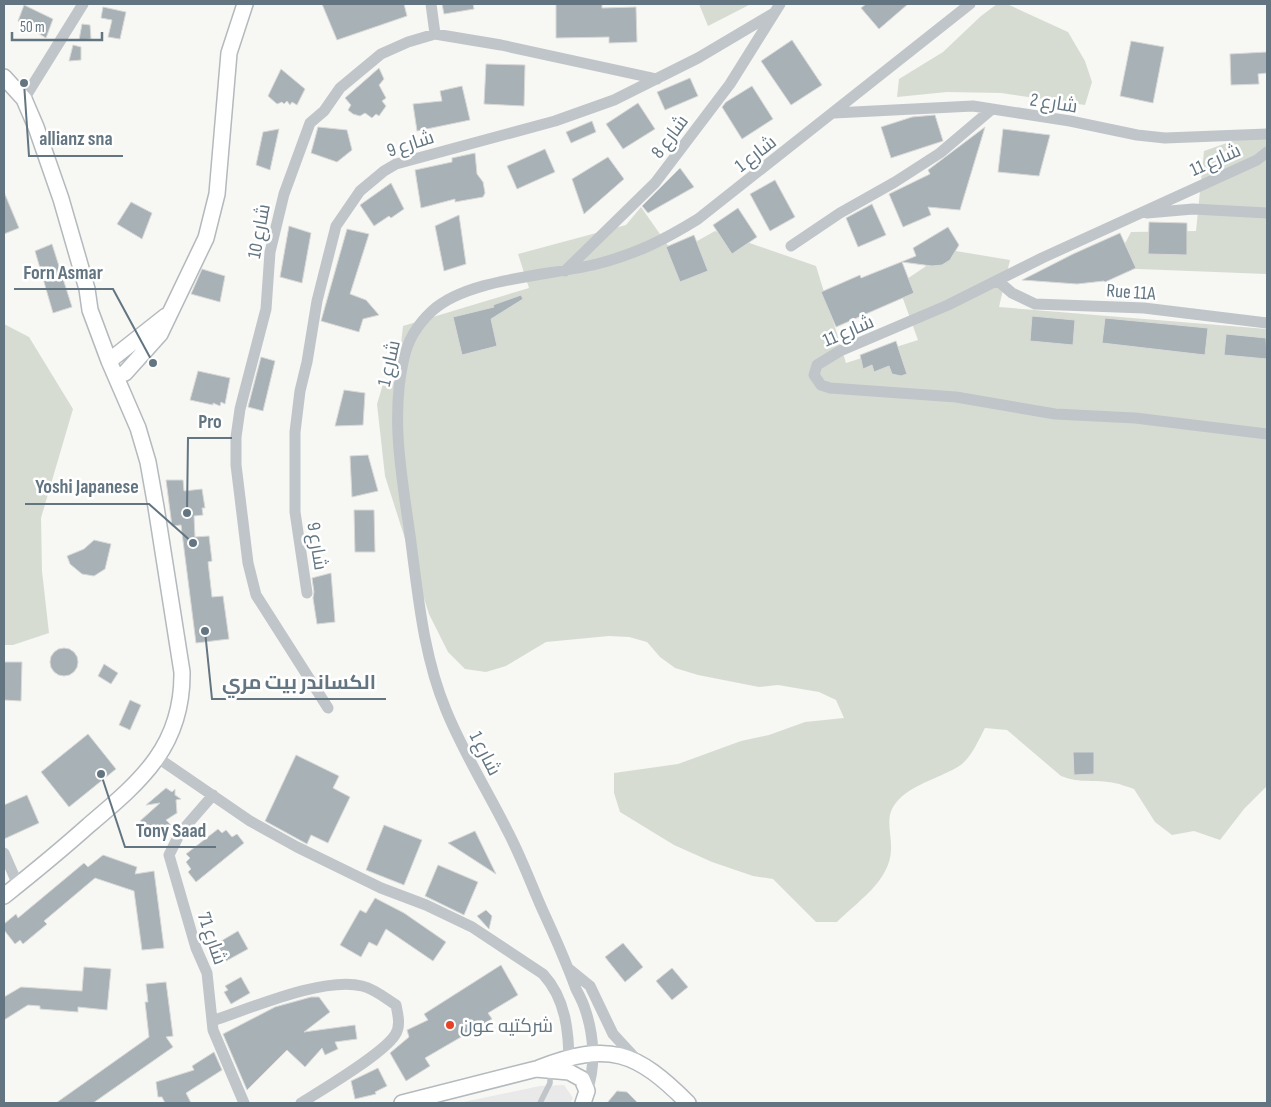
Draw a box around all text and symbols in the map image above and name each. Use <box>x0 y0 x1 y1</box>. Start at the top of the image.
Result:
scale bar <box>12 10 102 42</box>
text: 50 m <box>20 18 45 37</box>
street label: شارع 2 <box>1028 88 1079 120</box>
street label: شارع 8 <box>647 111 695 164</box>
callout: allianz sna <box>29 121 123 156</box>
street label: شارع 9 <box>384 126 437 164</box>
text: allianz sna <box>39 127 113 151</box>
street label: شارع 1 <box>731 131 782 178</box>
street label: شارع 11 <box>1187 139 1245 183</box>
street label: شارع 10 <box>243 202 277 261</box>
callout: Forn Asmar <box>14 254 113 289</box>
text: Forn Asmar <box>23 261 103 285</box>
street label: Rue 11A <box>1106 279 1157 306</box>
street label: شارع 11 <box>820 310 878 353</box>
street label: شارع 1 <box>373 338 407 389</box>
callout: Pro <box>188 403 232 438</box>
text: Pro <box>198 410 222 434</box>
callout: Yoshi Japanese <box>25 469 149 504</box>
text: Yoshi Japanese <box>35 475 139 499</box>
street label: شارع 9 <box>300 521 332 572</box>
callout: الكساندر بيت مري <box>212 664 386 699</box>
text: الكساندر بيت مري <box>222 671 376 698</box>
street label: شارع 1 <box>463 728 505 780</box>
callout: Tony Saad <box>125 812 216 847</box>
text: Tony Saad <box>136 819 206 843</box>
street label: شارع 71 <box>191 909 231 968</box>
place label: شركتيه عون <box>460 1015 553 1038</box>
marker: شركتيه عون <box>444 1019 456 1031</box>

